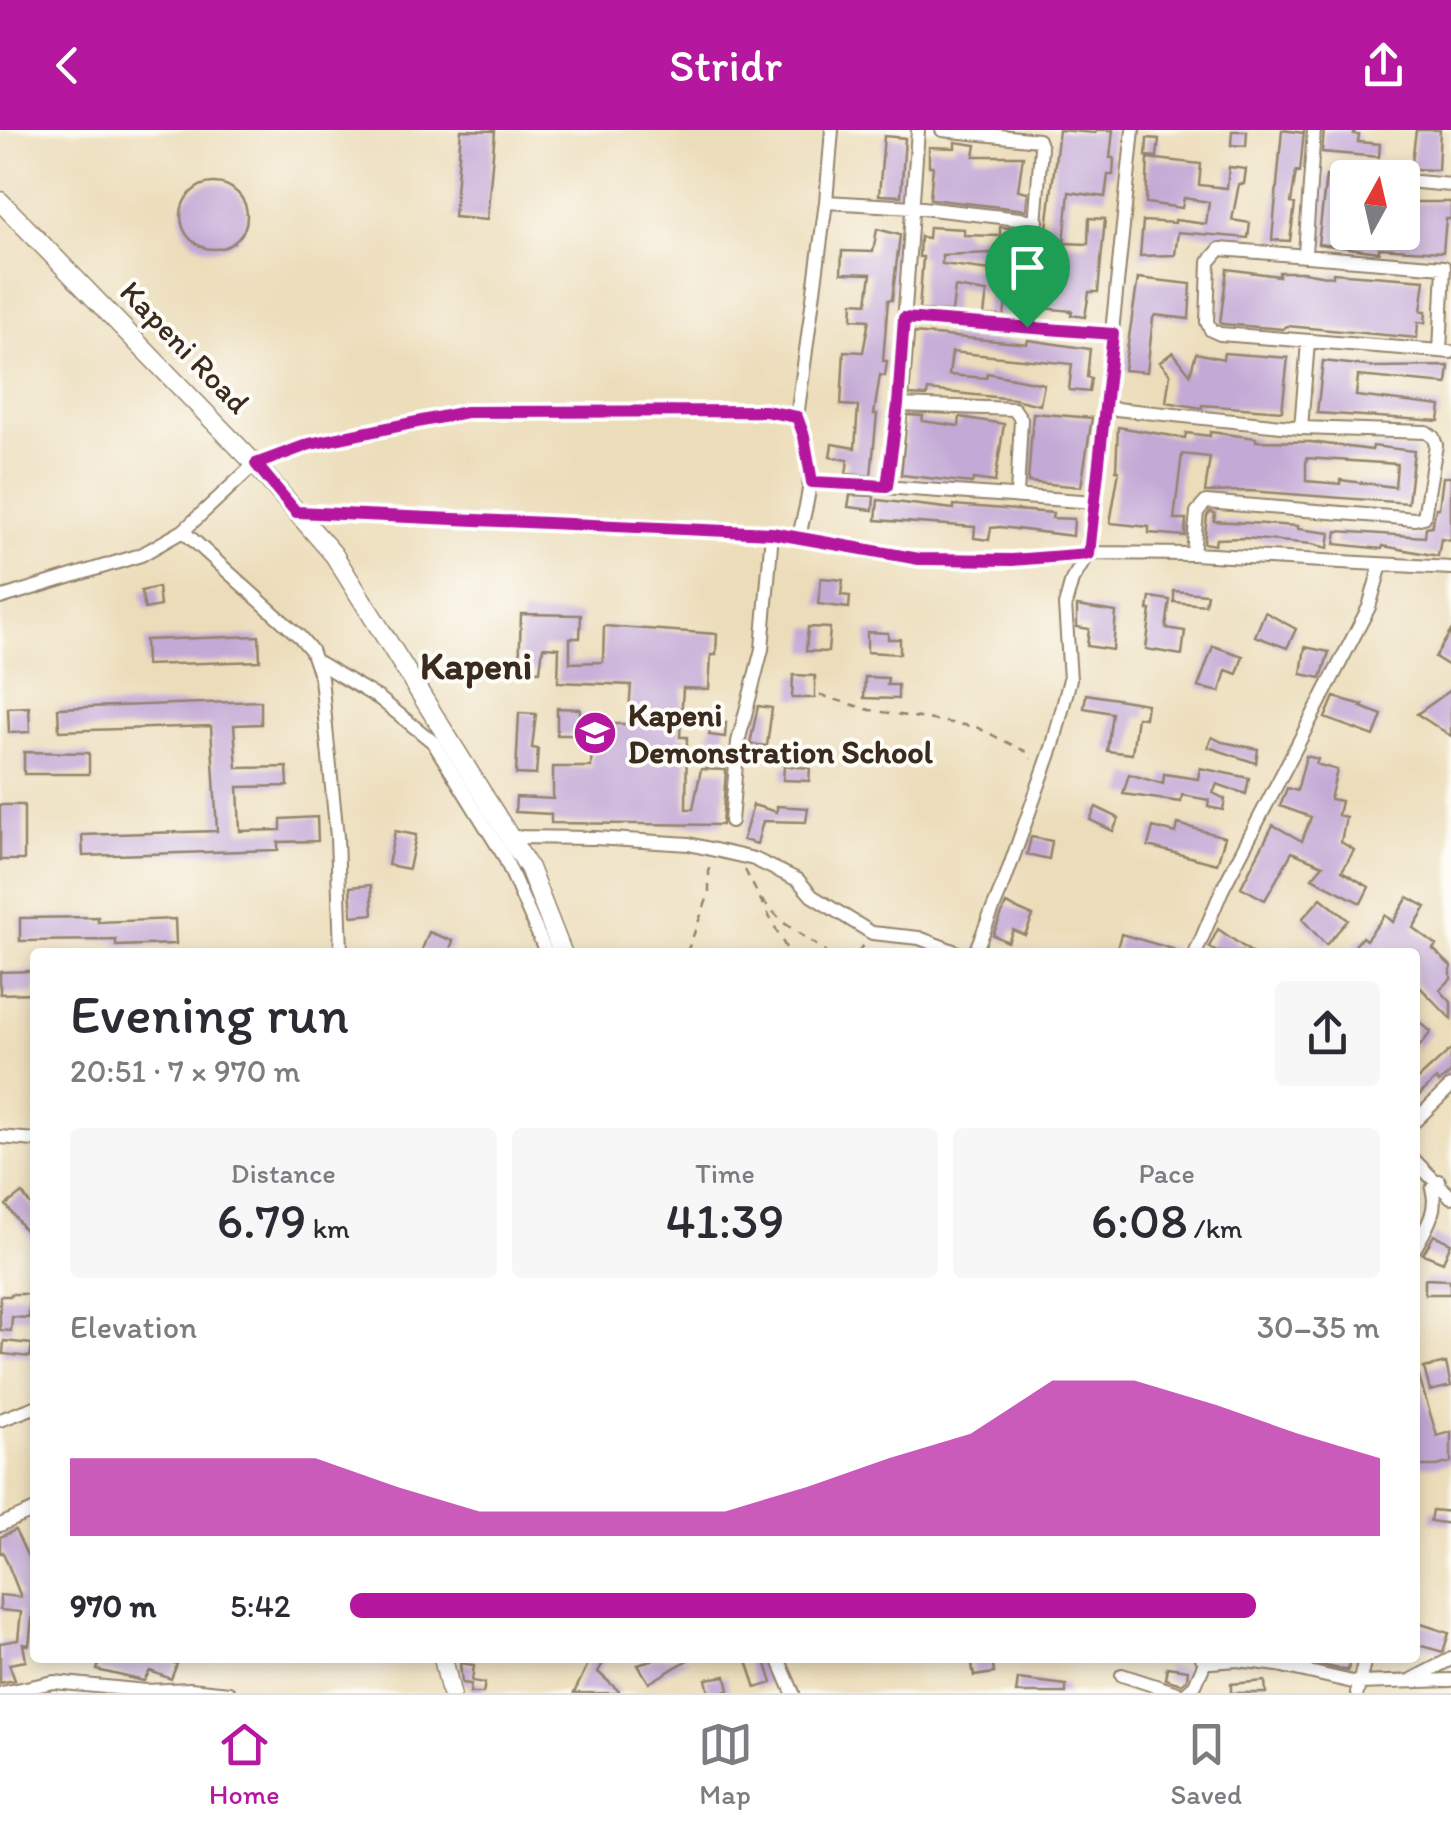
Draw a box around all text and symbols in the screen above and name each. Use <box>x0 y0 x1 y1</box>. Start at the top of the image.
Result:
icon: back <box>40 38 95 93</box>
text: Stridr <box>669 38 782 92</box>
icon: share <box>1356 38 1411 93</box>
north arrow <box>1330 160 1420 250</box>
map controls <box>1330 160 1420 250</box>
pin <box>985 225 1070 328</box>
icon: arrive <box>1000 240 1055 295</box>
street label: Kapeni Road <box>112 273 258 421</box>
district label: Kapeni <box>420 643 532 689</box>
place label: Kapeni Demonstration School <box>628 696 934 771</box>
school or university icon: Kapeni Demonstration School <box>572 710 618 756</box>
text: Evening run <box>70 981 349 1047</box>
button: share <box>1275 981 1380 1086</box>
text: 20:51 · 7 × 970 m <box>70 1052 300 1090</box>
text: Distance <box>231 1156 336 1190</box>
text: Time <box>695 1156 755 1190</box>
text: Pace <box>1139 1156 1195 1190</box>
text: 6.79 <box>217 1190 307 1251</box>
text: 41:39 <box>666 1190 784 1251</box>
text: 6:08 <box>1091 1190 1188 1251</box>
text: km <box>307 1211 350 1245</box>
text: /km <box>1188 1211 1243 1245</box>
text: Elevation <box>70 1308 197 1346</box>
text: 30–35 m <box>1257 1308 1380 1346</box>
text: 970 m <box>70 1587 156 1625</box>
text: 5:42 <box>230 1587 291 1625</box>
tab: Home <box>209 1717 280 1811</box>
tab: Map <box>698 1717 753 1811</box>
tab: Saved <box>1171 1717 1242 1811</box>

